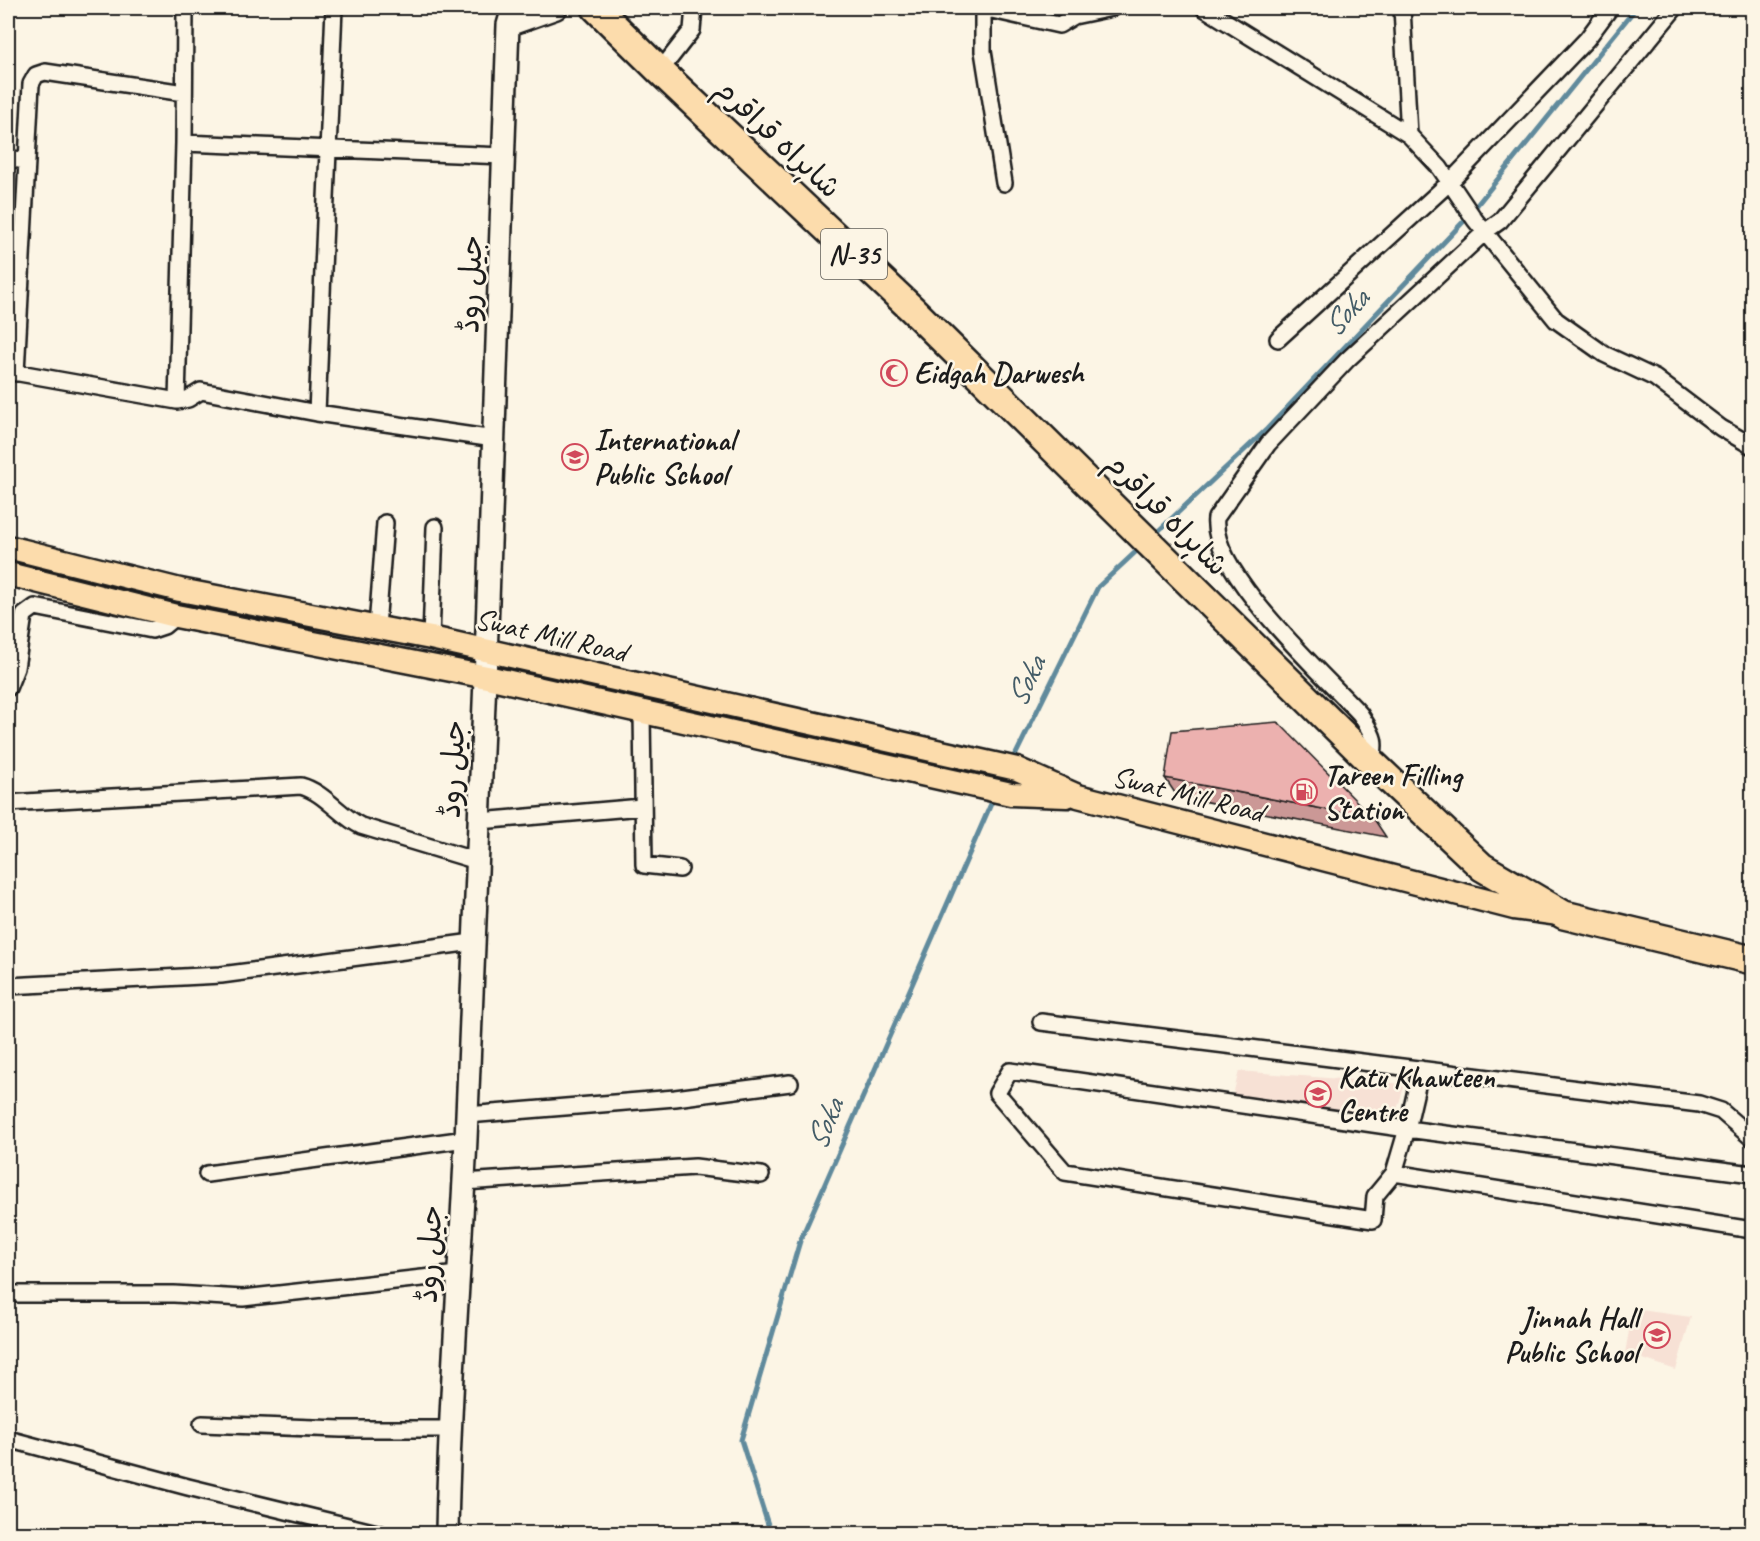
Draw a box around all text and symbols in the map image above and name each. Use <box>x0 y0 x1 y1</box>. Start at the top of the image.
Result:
street label: شاہراہ قراقرم <box>704 70 849 209</box>
road number: N-35 <box>821 229 887 279</box>
street label: جیل روڈ <box>449 234 491 334</box>
water label: Soka <box>1313 277 1380 345</box>
place label: Eidgah Darwesh <box>914 354 1085 392</box>
mosque icon: Eidgah Darwesh <box>879 358 909 388</box>
place label: International Public School <box>594 421 740 493</box>
school or university icon: International Public School <box>560 442 590 472</box>
street label: شاہراہ قراقرم <box>1094 444 1237 587</box>
street label: Swat Mill Road <box>472 599 635 672</box>
water label: Soka <box>996 646 1056 713</box>
street label: جیل روڈ <box>430 719 474 819</box>
place label: Tareen Filling Station <box>1324 756 1464 828</box>
street label: Swat Mill Road <box>1109 757 1272 832</box>
fuel station icon: Tareen Filling Station <box>1289 777 1319 807</box>
place label: Katu Khawteen Centre <box>1338 1058 1496 1130</box>
school or university icon: Katu Khawteen Centre <box>1303 1079 1333 1109</box>
water label: Soka <box>796 1090 855 1156</box>
street label: جیل روڈ <box>407 1204 451 1304</box>
place label: Jinnah Hall Public School <box>1505 1299 1644 1371</box>
school or university icon: Jinnah Hall Public School <box>1642 1320 1672 1350</box>

